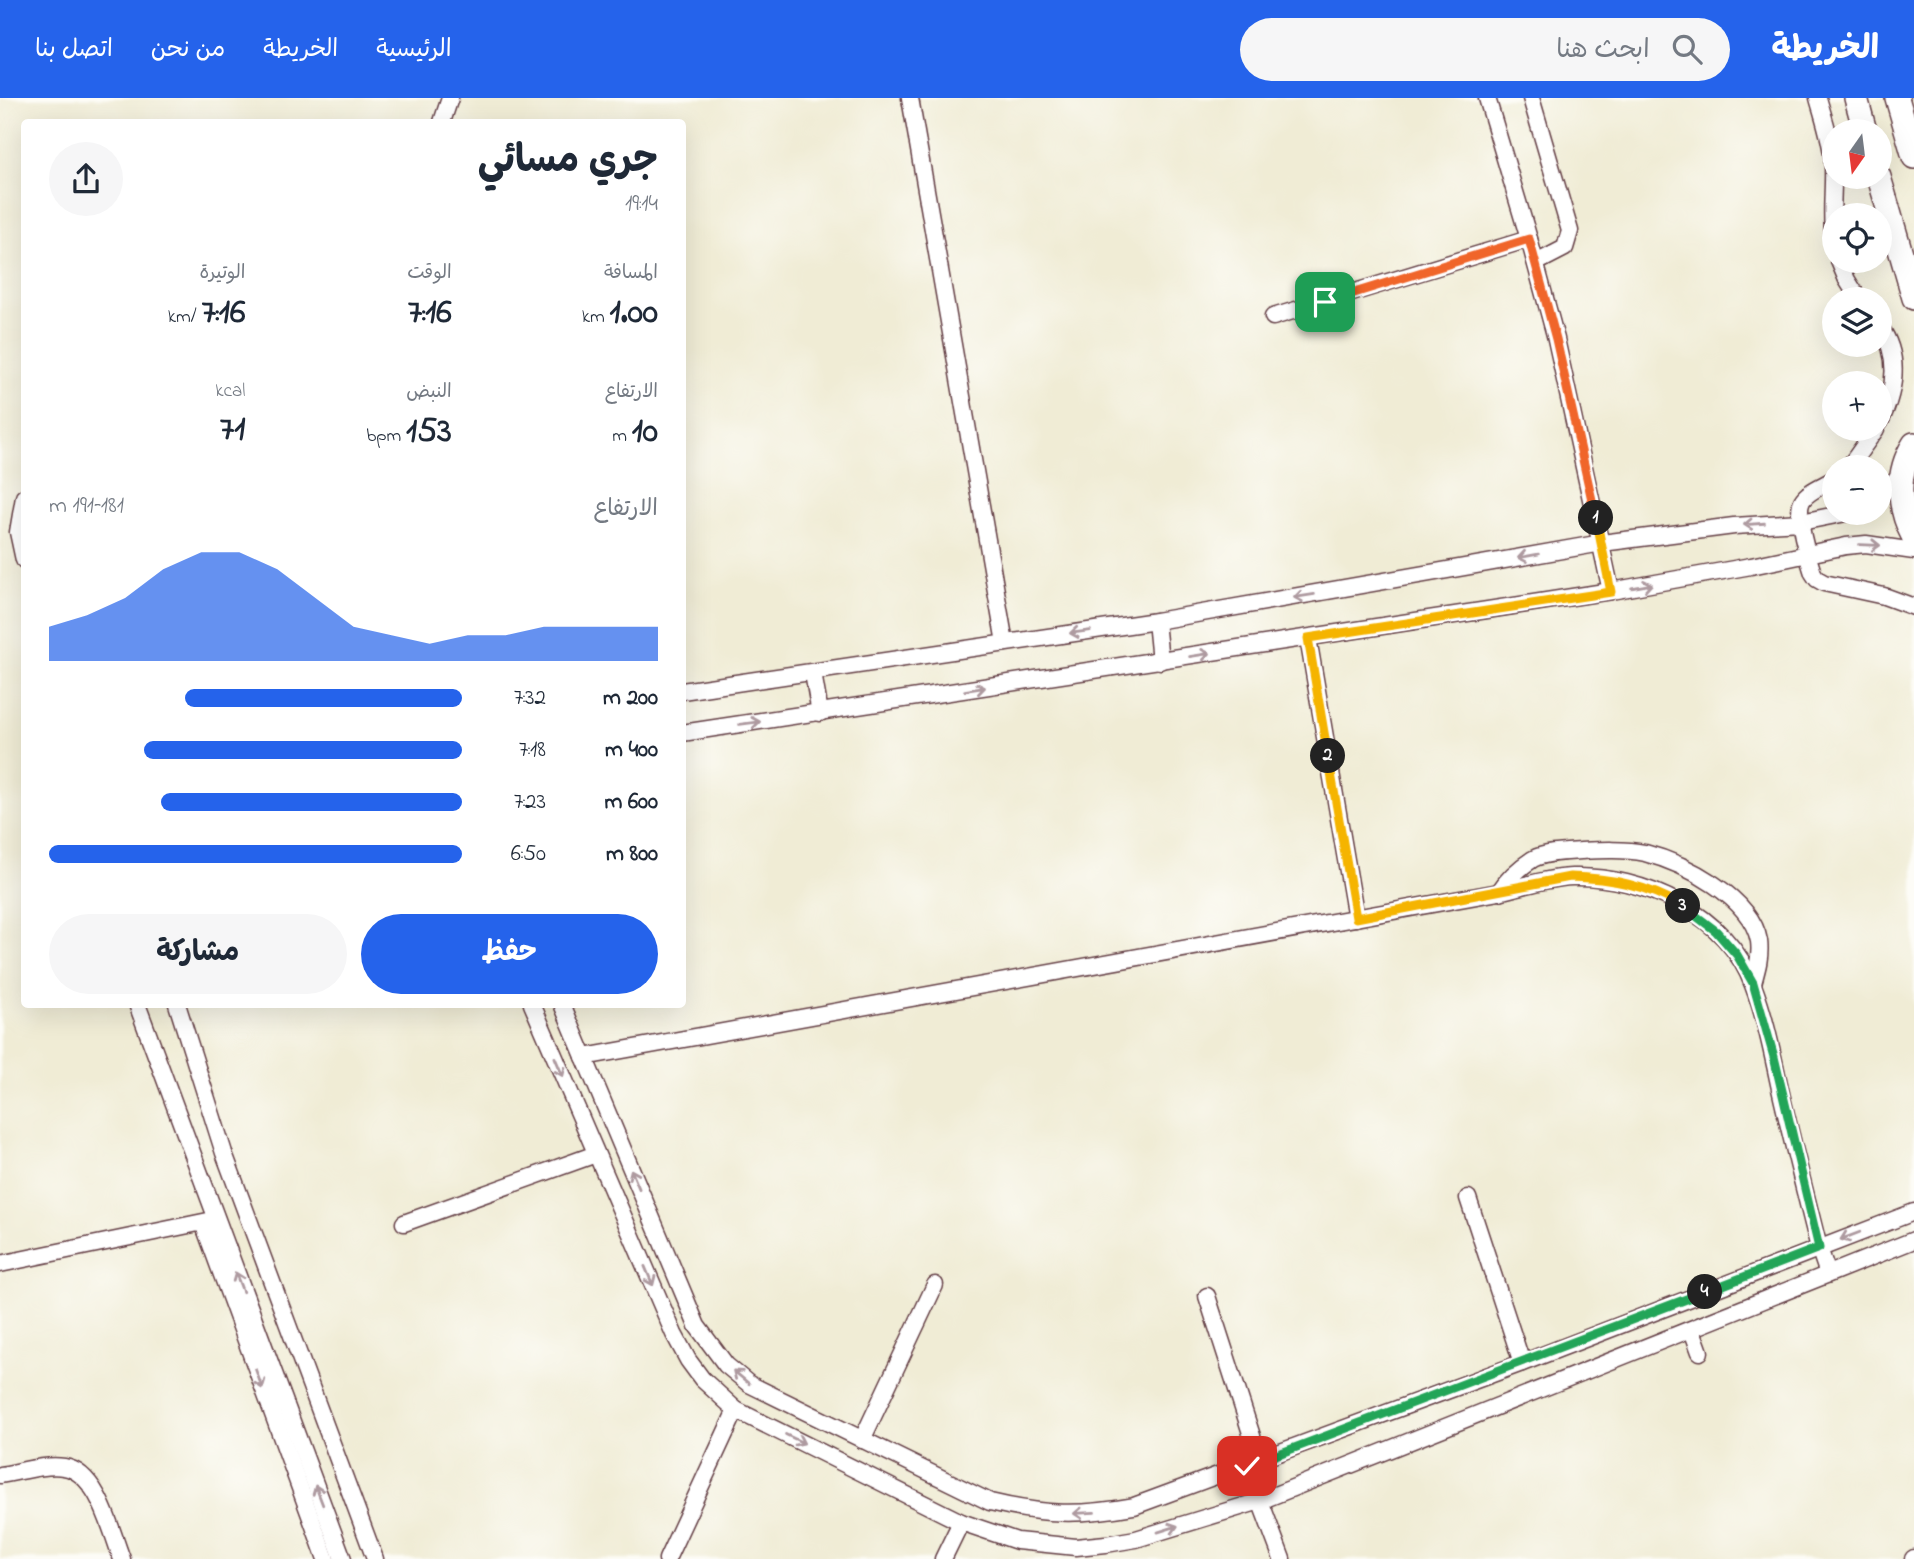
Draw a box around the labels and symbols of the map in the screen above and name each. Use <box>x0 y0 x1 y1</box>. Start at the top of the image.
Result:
north arrow <box>1822 119 1892 189</box>
pin <box>1295 272 1355 332</box>
pin: 1 <box>1578 500 1614 536</box>
one-way arrow <box>1742 518 1765 531</box>
one-way arrow <box>1858 539 1881 552</box>
one-way arrow <box>1517 550 1540 563</box>
one-way arrow <box>1631 579 1653 592</box>
one-way arrow <box>1293 590 1316 603</box>
one-way arrow <box>1069 626 1092 639</box>
one-way arrow <box>1188 648 1211 661</box>
one-way arrow <box>963 682 986 695</box>
one-way arrow <box>738 716 761 729</box>
pin: 2 <box>1310 738 1346 774</box>
pin: 3 <box>1666 888 1700 924</box>
one-way arrow <box>553 1056 566 1078</box>
one-way arrow <box>628 1168 641 1190</box>
one-way arrow <box>1840 1231 1862 1244</box>
one-way arrow <box>643 1265 656 1287</box>
one-way arrow <box>231 1272 244 1294</box>
pin: 4 <box>1688 1274 1722 1310</box>
one-way arrow <box>254 1368 266 1390</box>
one-way arrow <box>732 1369 750 1385</box>
one-way arrow <box>784 1432 804 1446</box>
pin <box>1217 1436 1277 1496</box>
one-way arrow <box>312 1485 324 1507</box>
one-way arrow <box>1073 1507 1096 1520</box>
one-way arrow <box>1157 1522 1179 1534</box>

